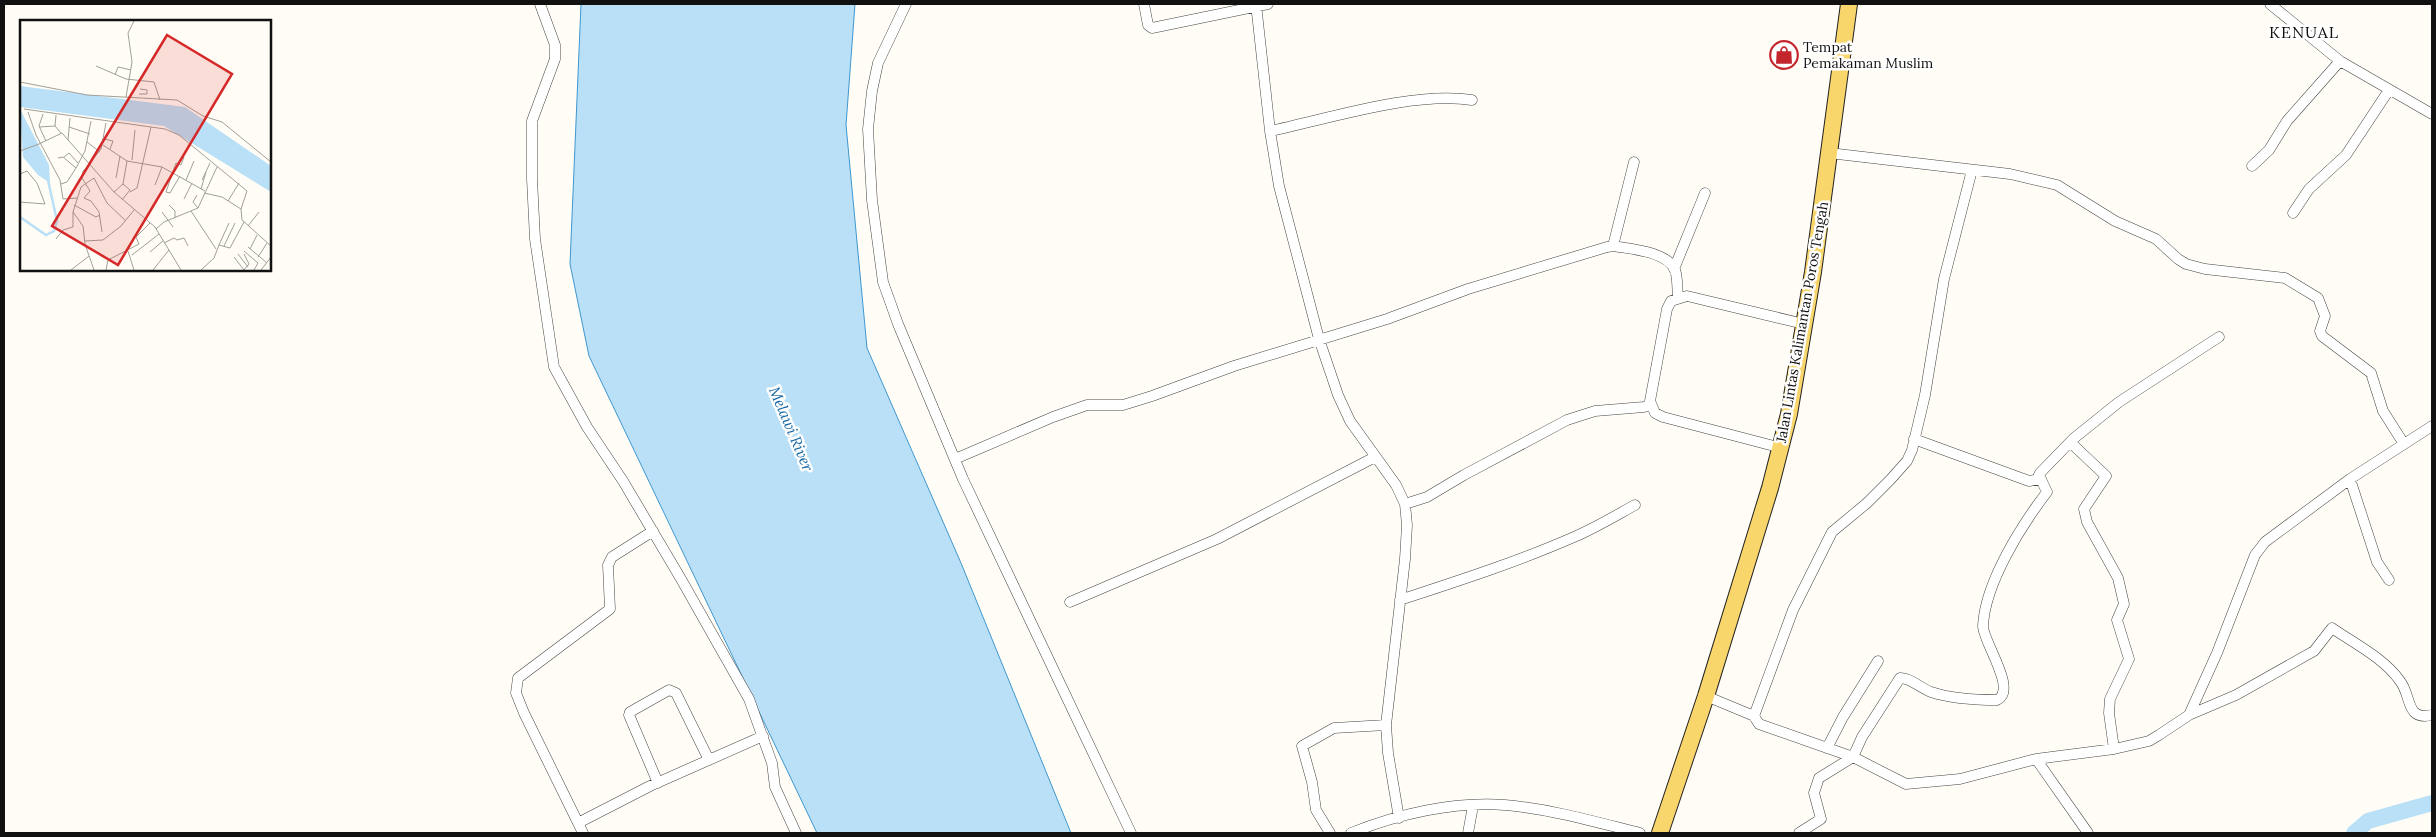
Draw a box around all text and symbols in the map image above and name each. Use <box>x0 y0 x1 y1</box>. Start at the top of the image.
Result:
inset map <box>20 20 271 271</box>
district label: KENUAL <box>2269 22 2339 42</box>
place label: Tempat Pemakaman Muslim <box>1803 38 1934 72</box>
shop icon: Tempat Pemakaman Muslim <box>1769 40 1799 70</box>
street label: Jalan Lintas Kalimantan Poros Tengah <box>1772 200 1832 445</box>
water label: Melawi River <box>765 384 818 474</box>

